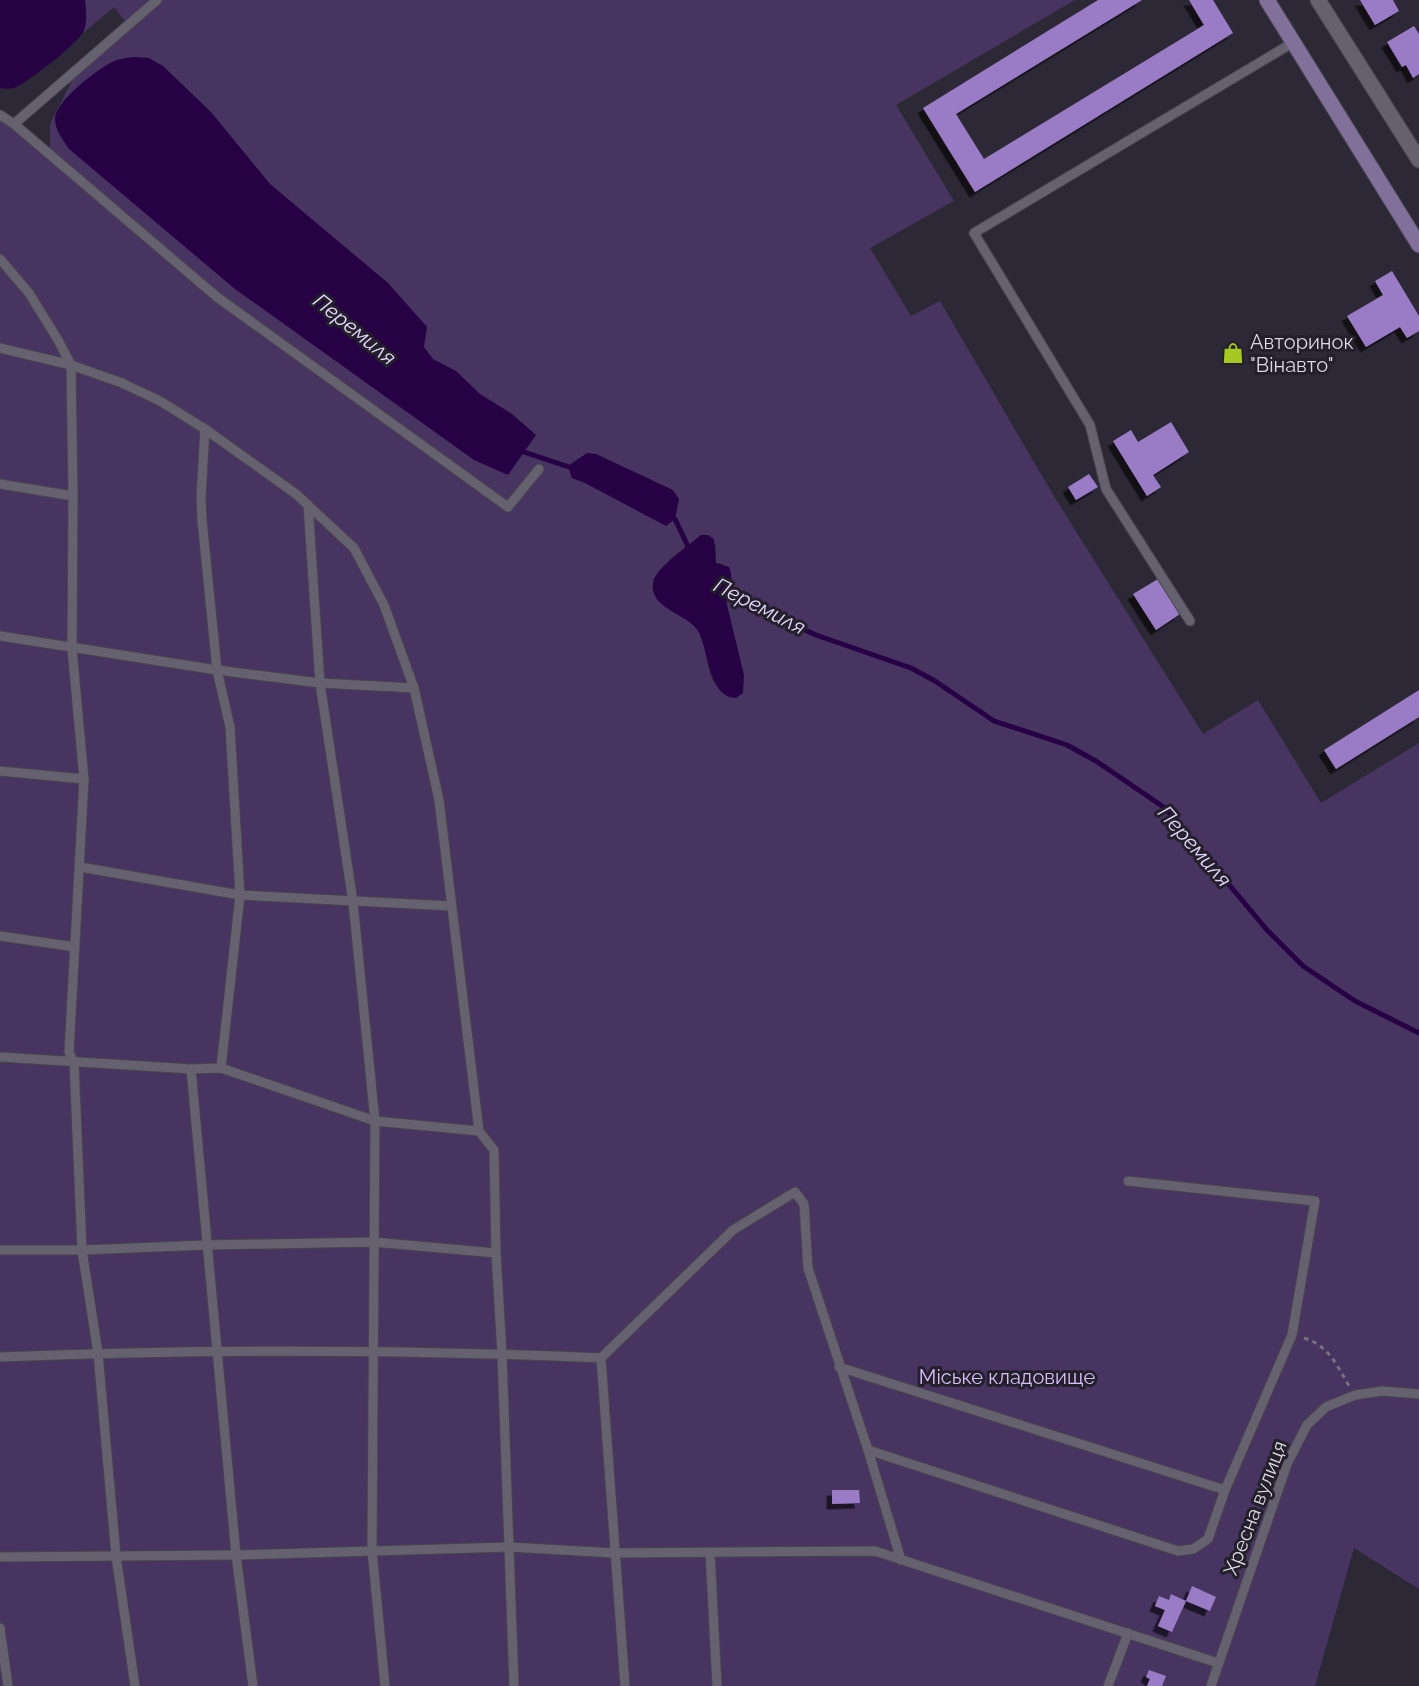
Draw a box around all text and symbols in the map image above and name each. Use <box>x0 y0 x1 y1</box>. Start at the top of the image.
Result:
water label: Перемиля <box>309 288 401 370</box>
place label: Авторинок "Вінавто" <box>1250 330 1354 377</box>
shop icon: Авторинок "Вінавто" <box>1221 341 1245 365</box>
water label: Перемиля <box>710 572 810 640</box>
water label: Перемиля <box>1153 800 1237 892</box>
park label: Міське кладовище <box>919 1365 1095 1389</box>
street label: Хресна вулиця <box>1218 1437 1292 1579</box>

